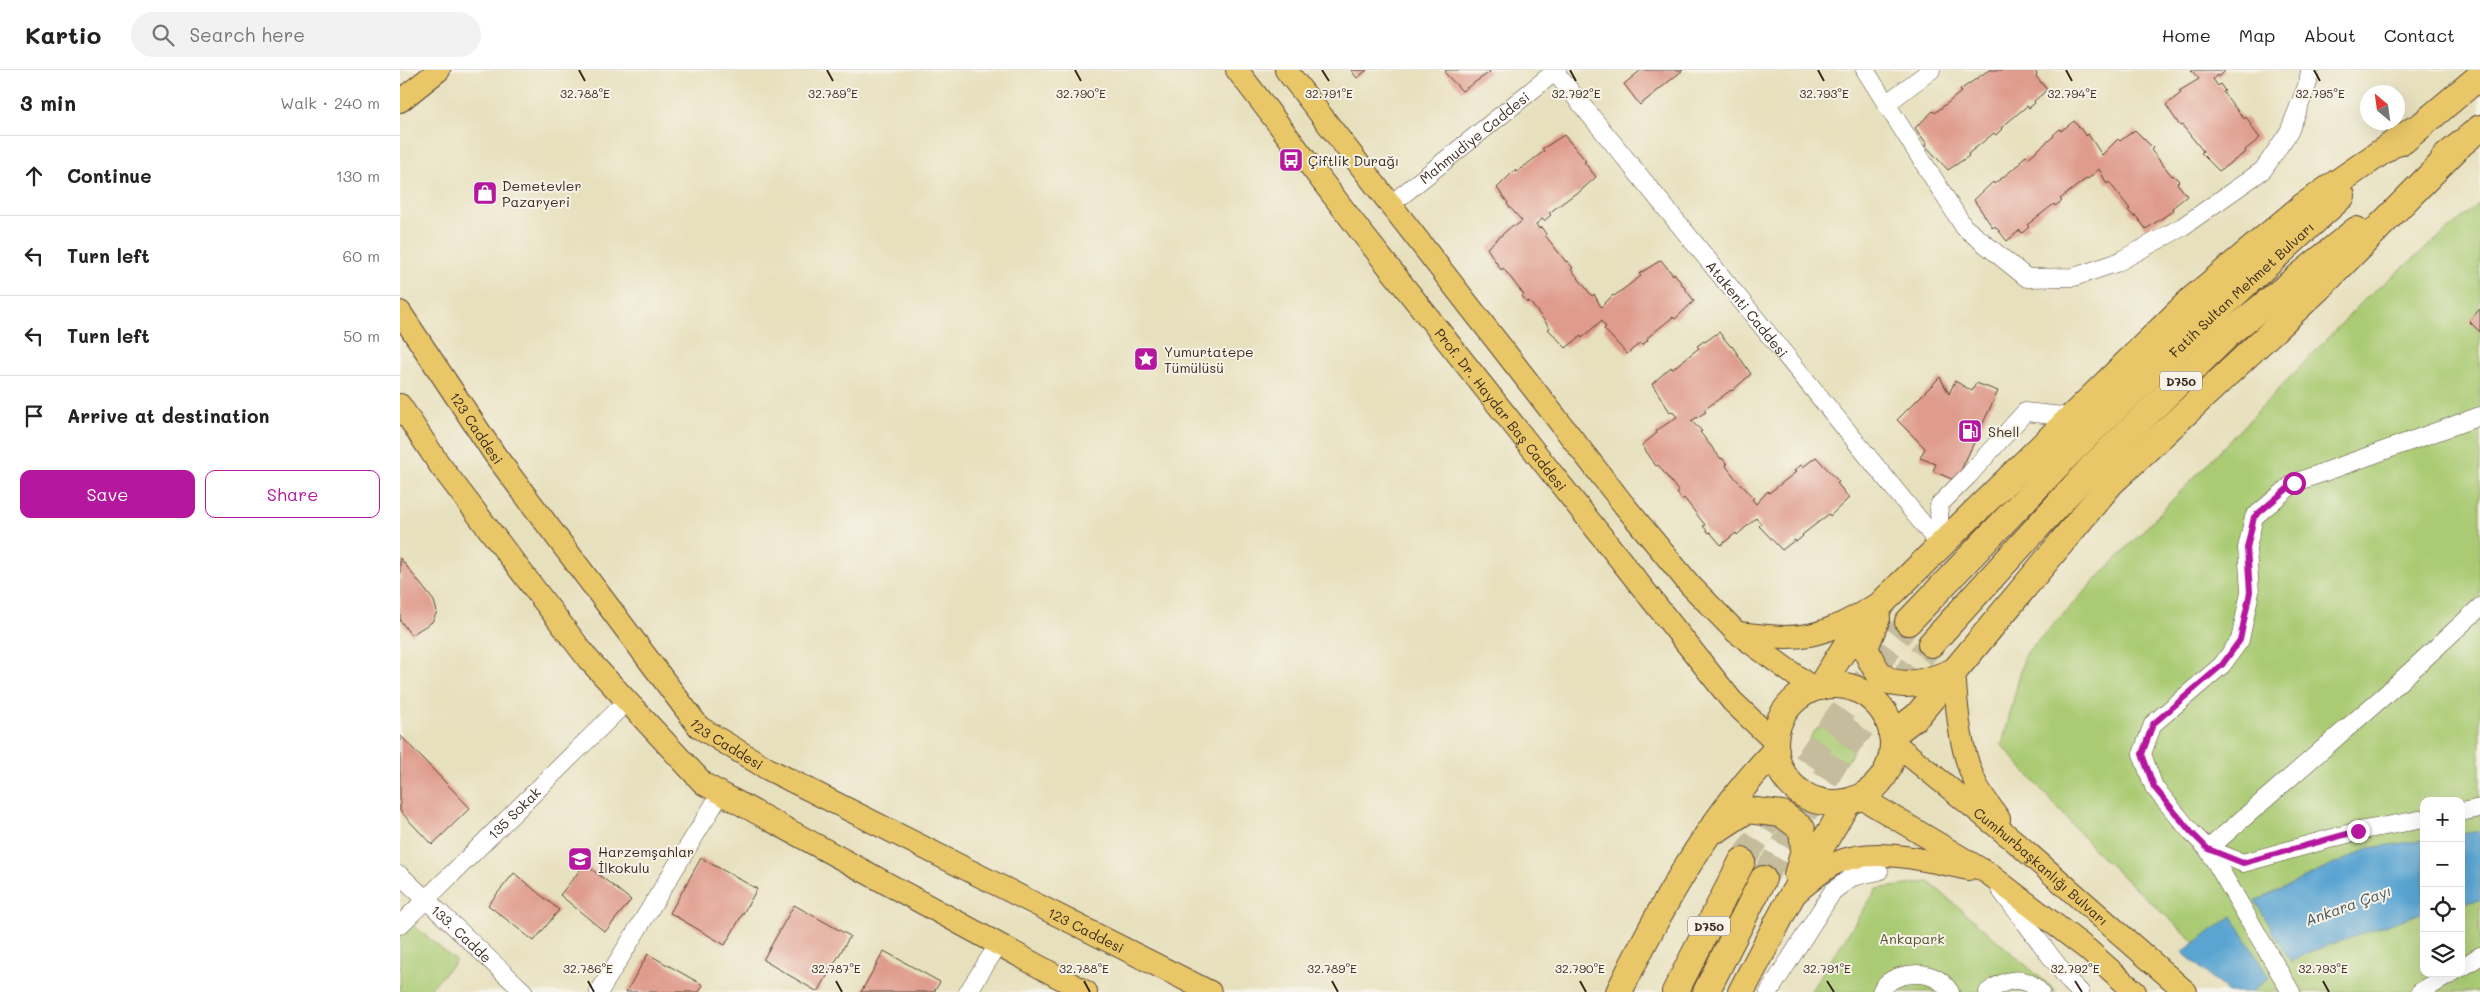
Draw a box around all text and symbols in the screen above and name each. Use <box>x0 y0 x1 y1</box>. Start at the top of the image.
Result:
search box <box>131 12 481 57</box>
text: Kartio <box>25 19 101 50</box>
icon: search <box>149 21 177 49</box>
text: Search here <box>189 22 305 47</box>
text: Home <box>2162 23 2211 47</box>
text: Map <box>2239 23 2275 47</box>
text: About <box>2303 23 2356 47</box>
text: Contact <box>2384 23 2455 47</box>
text: 32.788°E <box>560 85 610 101</box>
text: 32.789°E <box>808 85 858 101</box>
text: 32.790°E <box>1056 85 1106 101</box>
text: 32.791°E <box>1305 85 1353 101</box>
text: 32.792°E <box>1551 85 1601 101</box>
text: 32.793°E <box>1799 85 1849 101</box>
text: 32.794°E <box>2047 85 2097 101</box>
text: 32.795°E <box>2295 85 2345 101</box>
north arrow <box>2360 85 2405 130</box>
street label: Mahmudiye Caddesi <box>1415 87 1533 187</box>
text: 3 min <box>20 89 76 116</box>
text: Walk · 240 m <box>280 92 380 113</box>
bus stop icon: Çiftlik Durağı <box>1278 147 1304 173</box>
place label: Çiftlik Durağı <box>1308 151 1399 170</box>
icon: ahead <box>20 162 48 190</box>
text: Continue <box>67 163 152 188</box>
text: 130 m <box>336 165 380 186</box>
place label: Demetevler Pazaryeri <box>502 176 582 211</box>
shop icon: Demetevler Pazaryeri <box>472 180 498 206</box>
street label: Fatih Sultan Mehmet Bulvarı <box>2165 217 2318 361</box>
icon: left <box>20 242 48 270</box>
text: Turn left <box>67 243 150 268</box>
text: 60 m <box>343 245 380 266</box>
street label: Atakenti Caddesi <box>1702 256 1793 361</box>
icon: left <box>20 322 48 350</box>
text: Turn left <box>67 323 150 348</box>
street label: Prof. Dr. Haydar Baş Caddesi <box>1431 324 1572 495</box>
text: 50 m <box>343 325 380 346</box>
place label: Yumurtatepe Tümülüsü <box>1164 342 1254 377</box>
place icon: Yumurtatepe Tümülüsü <box>1133 346 1159 372</box>
road number: D750 <box>2160 372 2202 391</box>
street label: 123 Caddesi <box>446 388 508 468</box>
icon: arrive <box>20 402 48 430</box>
text: Arrive at destination <box>67 403 270 428</box>
fuel station icon: Shell <box>1957 418 1983 444</box>
place label: Shell <box>1988 422 2019 441</box>
button: Save <box>20 470 195 518</box>
button: Share <box>205 470 380 518</box>
route start <box>2283 472 2306 495</box>
street label: 123 Caddesi <box>686 714 767 774</box>
street label: 135 Sokak <box>483 782 544 843</box>
map controls <box>2420 797 2465 977</box>
button: + <box>2420 797 2465 842</box>
street label: Cumhurbaşkanlığı Bulvarı <box>1970 802 2113 929</box>
route end <box>2347 820 2370 843</box>
place label: Harzemşahlar İlkokulu <box>598 842 694 877</box>
button: − <box>2420 842 2465 887</box>
school or university icon: Harzemşahlar İlkokulu <box>567 846 593 872</box>
water label: Ankara Çayı <box>2302 880 2394 930</box>
button: locate <box>2420 887 2465 932</box>
street label: 133. Cadde <box>427 900 496 967</box>
street label: 123 Caddesi <box>1045 902 1128 957</box>
road number: D750 <box>1688 916 1730 936</box>
park label: Ankapark <box>1879 929 1945 948</box>
button: layers <box>2420 932 2465 977</box>
text: 32.786°E <box>563 960 613 976</box>
text: 32.787°E <box>811 960 861 976</box>
text: 32.788°E <box>1059 960 1109 976</box>
text: 32.789°E <box>1307 960 1357 976</box>
text: 32.790°E <box>1555 960 1605 976</box>
text: 32.791°E <box>1803 960 1851 976</box>
text: 32.792°E <box>2050 960 2100 976</box>
text: 32.793°E <box>2298 960 2348 976</box>

